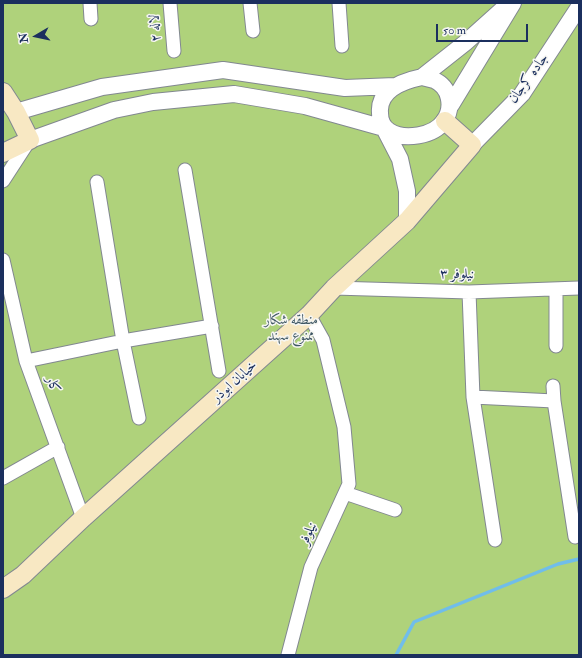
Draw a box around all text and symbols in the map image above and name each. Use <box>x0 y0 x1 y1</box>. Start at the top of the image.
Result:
street label: لاله ۲ <box>147 14 165 42</box>
north arrow <box>16 16 56 56</box>
scale bar <box>438 16 530 42</box>
text: 50 m <box>443 23 466 38</box>
text: N <box>16 32 31 44</box>
street label: جاده کرجان <box>505 51 553 107</box>
street label: نیلوفر ۳ <box>440 266 474 284</box>
park label: منطقه شکار ممنوع سهند <box>264 313 318 346</box>
street label: خیابان ابوذر <box>209 357 261 407</box>
street label: کار <box>41 374 63 396</box>
street label: نیلوفر <box>296 520 322 548</box>

